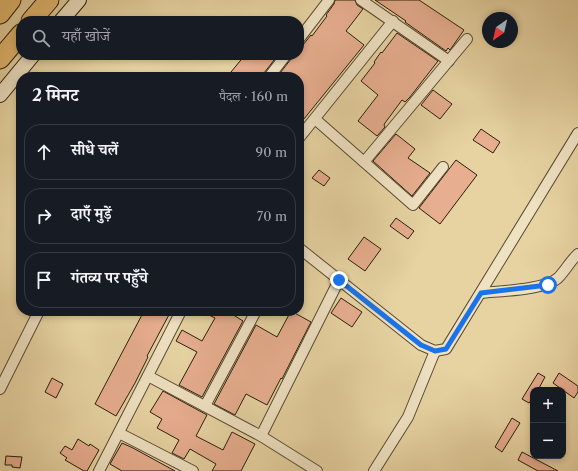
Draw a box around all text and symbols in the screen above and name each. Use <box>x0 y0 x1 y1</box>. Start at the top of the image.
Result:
north arrow <box>482 12 518 48</box>
search box <box>16 16 304 60</box>
text: यहाँ खोजें <box>62 26 110 45</box>
icon: search <box>30 27 52 49</box>
text: 2 मिनट <box>32 85 79 105</box>
text: पैदल · 160 m <box>219 88 288 104</box>
text: सीधे चलें <box>71 140 118 159</box>
icon: ahead <box>33 141 55 163</box>
text: 90 m <box>256 144 287 160</box>
text: दाएँ मुड़ें <box>71 204 111 223</box>
icon: right <box>33 205 55 227</box>
text: 70 m <box>257 208 287 224</box>
text: गंतव्य पर पहुँचे <box>71 268 148 287</box>
icon: arrive <box>33 269 55 291</box>
route end <box>330 271 348 289</box>
route start <box>539 276 557 294</box>
map controls <box>530 387 566 459</box>
button: + <box>530 387 566 423</box>
button: − <box>530 423 566 459</box>

